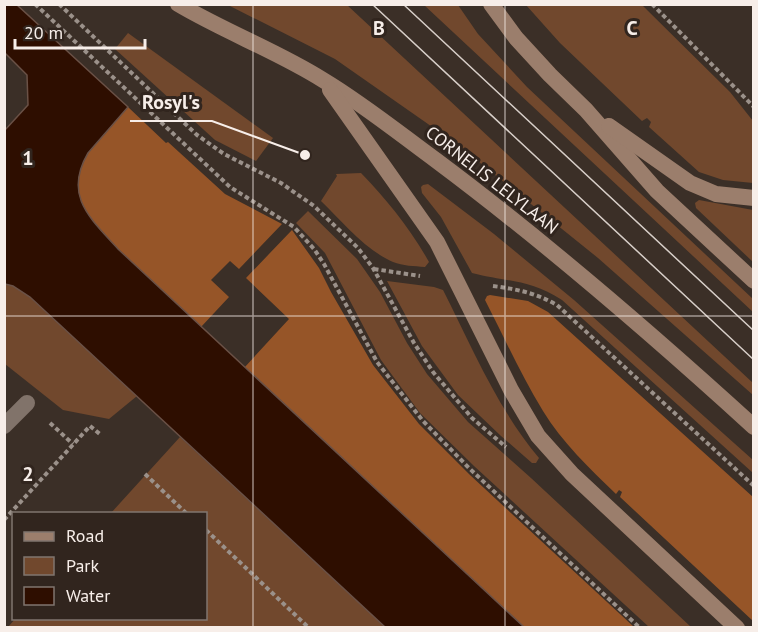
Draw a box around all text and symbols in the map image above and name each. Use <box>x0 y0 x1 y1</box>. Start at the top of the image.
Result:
scale bar <box>15 12 146 50</box>
text: B <box>373 15 385 41</box>
text: C <box>626 15 638 41</box>
text: 20 m <box>24 21 63 44</box>
callout: Rosyl's <box>130 83 212 121</box>
text: Rosyl's <box>142 89 200 115</box>
street label: CORNELIS LELYLAAN <box>421 121 563 239</box>
text: 1 <box>22 145 34 171</box>
text: 2 <box>22 461 34 487</box>
legend <box>12 512 207 620</box>
text: Road <box>66 524 104 547</box>
text: Park <box>66 554 99 577</box>
text: Water <box>66 584 110 607</box>

